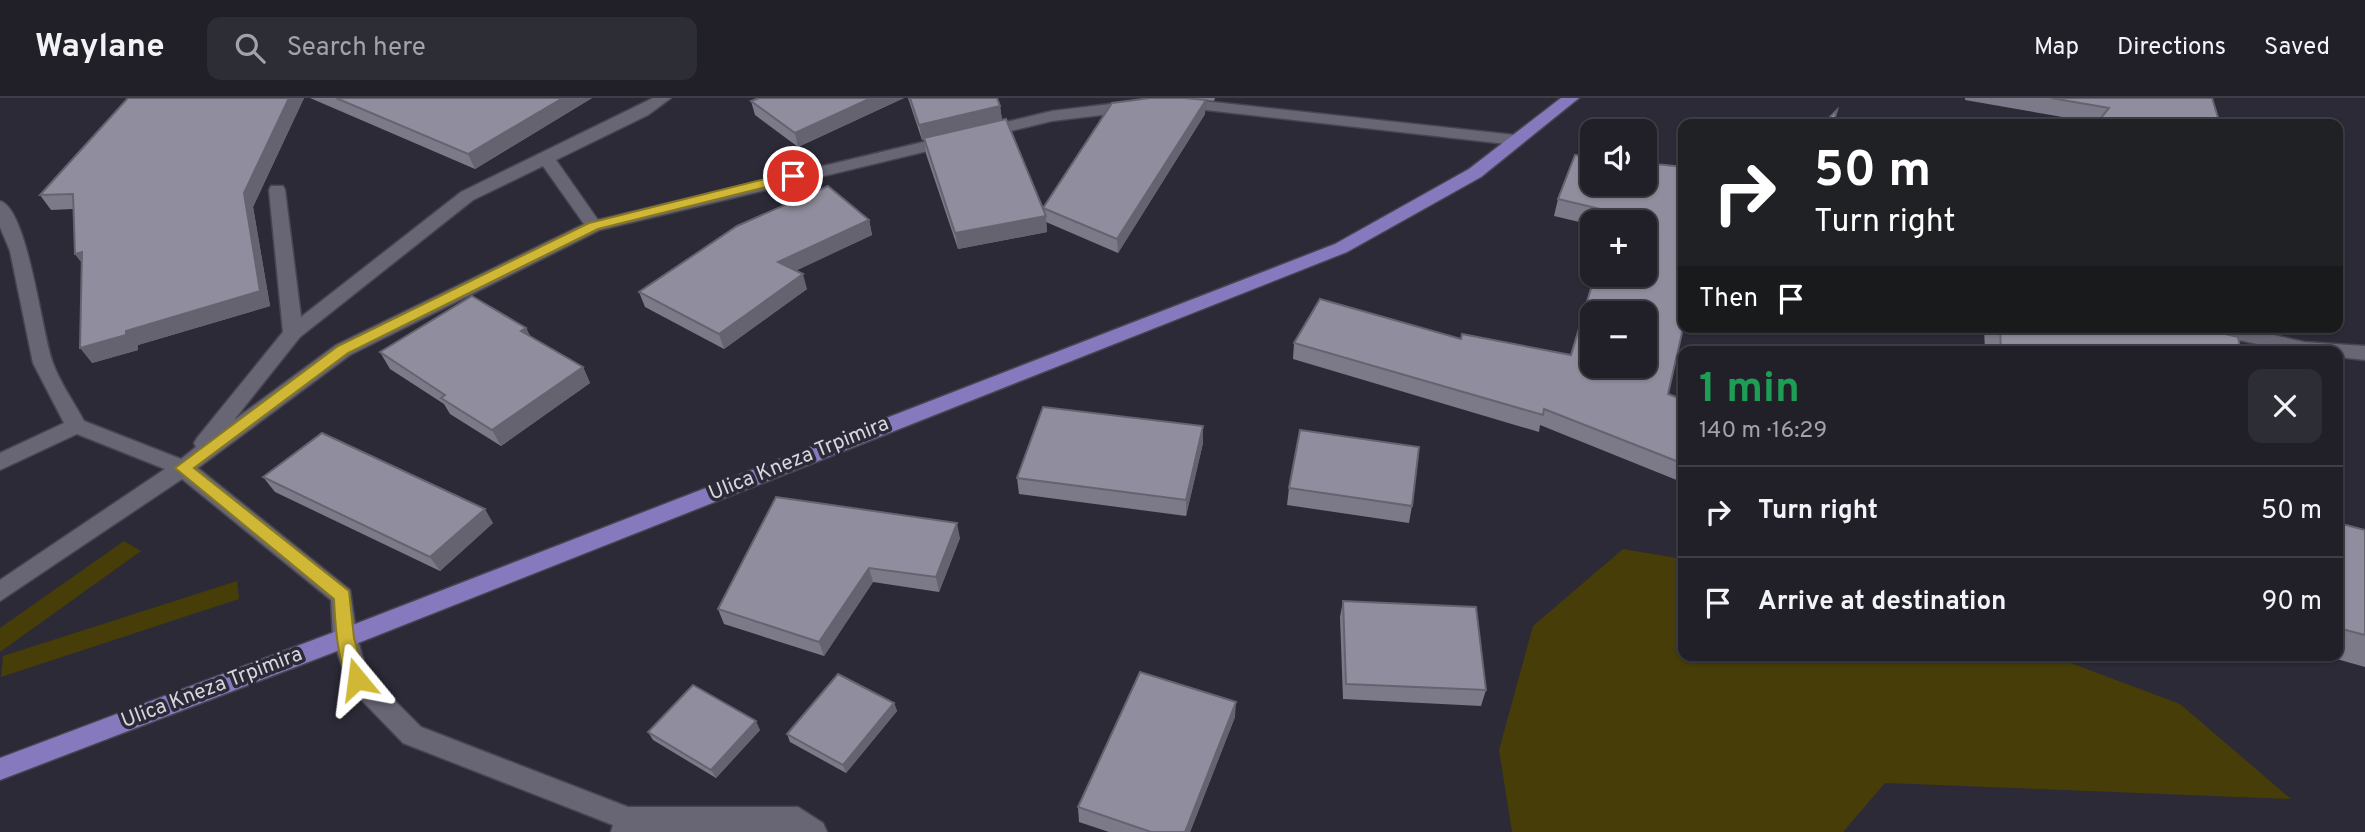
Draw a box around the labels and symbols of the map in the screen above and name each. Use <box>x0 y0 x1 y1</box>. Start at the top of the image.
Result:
pin <box>763 146 823 206</box>
street label: Ulica Kneza Trpimira <box>705 411 893 507</box>
street label: Ulica Kneza Trpimira <box>118 641 306 735</box>
position arrow <box>320 642 394 716</box>

